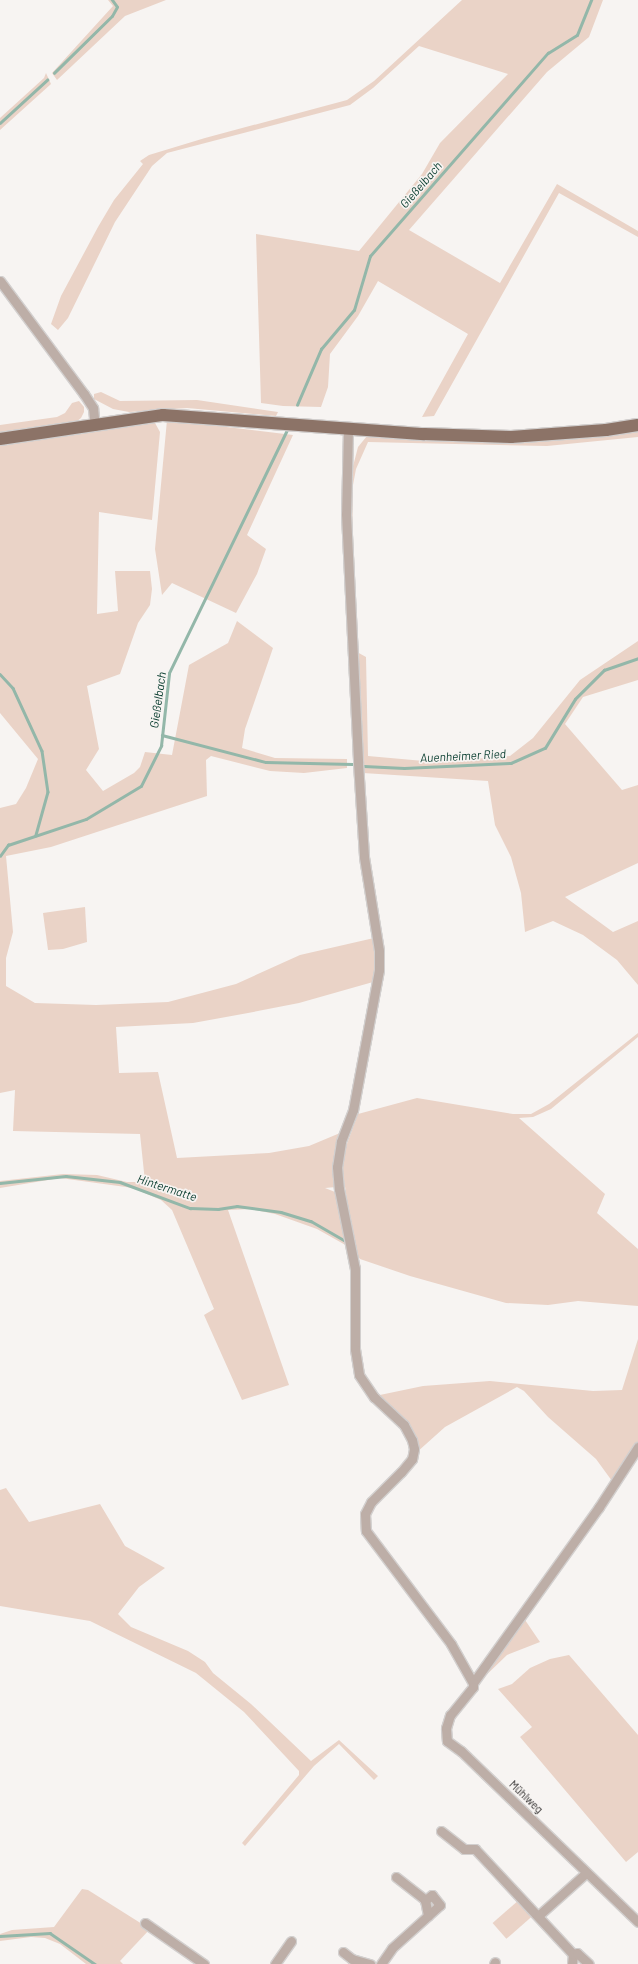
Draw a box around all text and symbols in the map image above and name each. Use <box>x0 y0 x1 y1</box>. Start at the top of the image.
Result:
water label: Gießelbach <box>397 159 445 211</box>
water label: Gießelbach <box>147 671 169 729</box>
water label: Auenheimer Ried <box>420 747 506 765</box>
water label: Hintermatte <box>135 1172 199 1204</box>
street label: Mühlweg <box>506 1778 546 1816</box>

